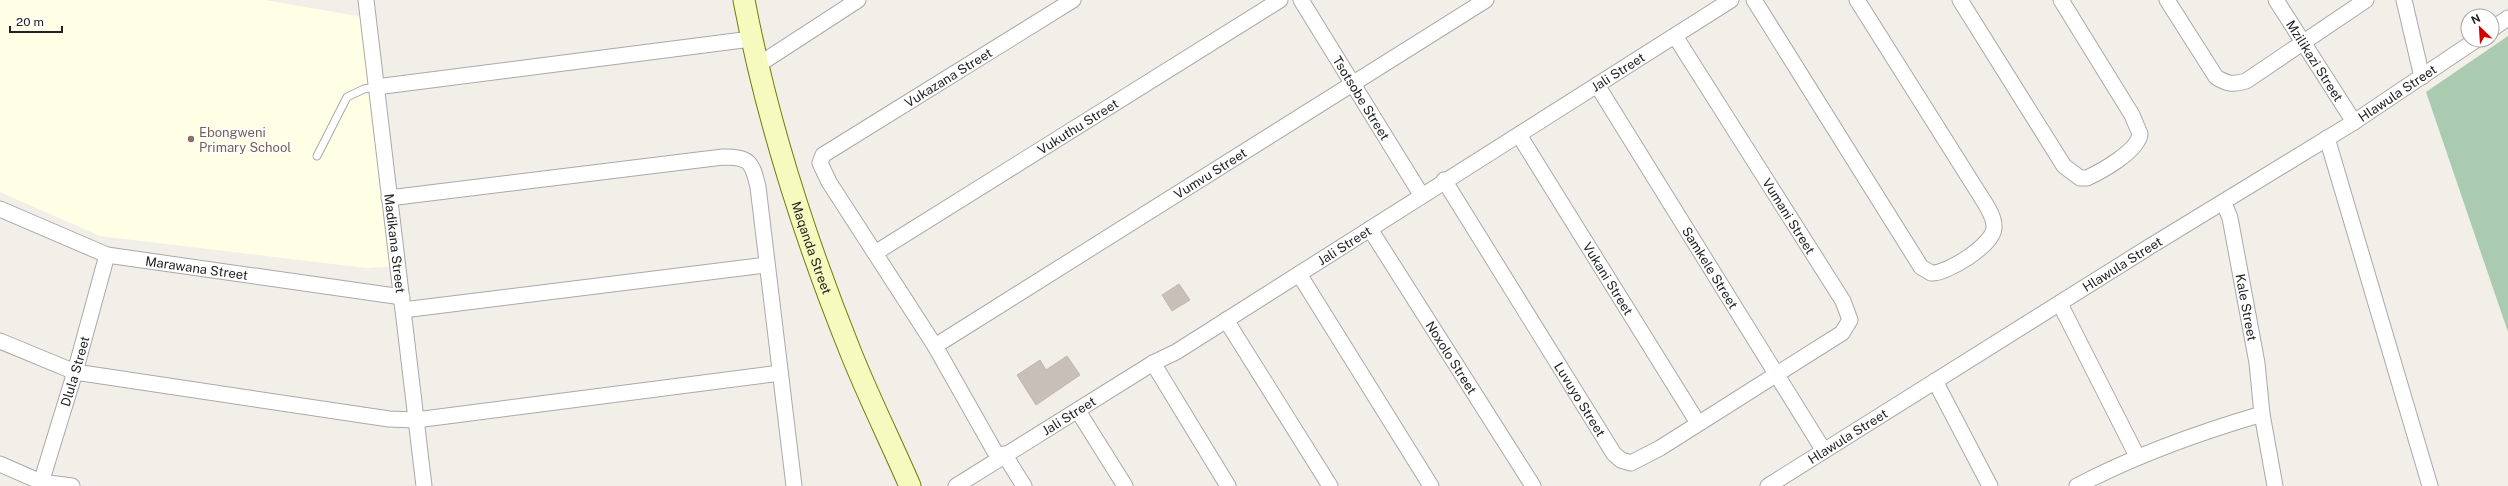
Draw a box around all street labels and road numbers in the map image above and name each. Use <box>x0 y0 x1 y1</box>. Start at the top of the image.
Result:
street label: Mzilikazi Street <box>2283 18 2346 104</box>
street label: Vukazana Street <box>902 45 995 111</box>
street label: Jali Street <box>1589 50 1648 95</box>
street label: Tsotsobe Street <box>1329 53 1393 143</box>
street label: Hlawula Street <box>2356 62 2439 125</box>
street label: Vukuthu Street <box>1035 96 1121 158</box>
street label: Vumvu Street <box>1171 145 1250 202</box>
street label: Vumani Street <box>1759 176 1818 257</box>
street label: Madikana Street <box>381 193 408 294</box>
street label: Maqanda Street <box>788 199 834 296</box>
street label: Jali Street <box>1315 223 1374 268</box>
street label: Samkele Street <box>1679 224 1741 312</box>
street label: Hlawula Street <box>2080 234 2165 295</box>
street label: Vukani Street <box>1580 240 1636 318</box>
street label: Marawana Street <box>144 254 249 283</box>
street label: Kale Street <box>2233 273 2260 342</box>
street label: Noxolo Street <box>1422 318 1480 397</box>
street label: Dlula Street <box>58 334 92 408</box>
street label: Luvuyo Street <box>1551 360 1608 439</box>
street label: Jali Street <box>1039 394 1099 438</box>
street label: Hlawula Street <box>1805 406 1890 467</box>

